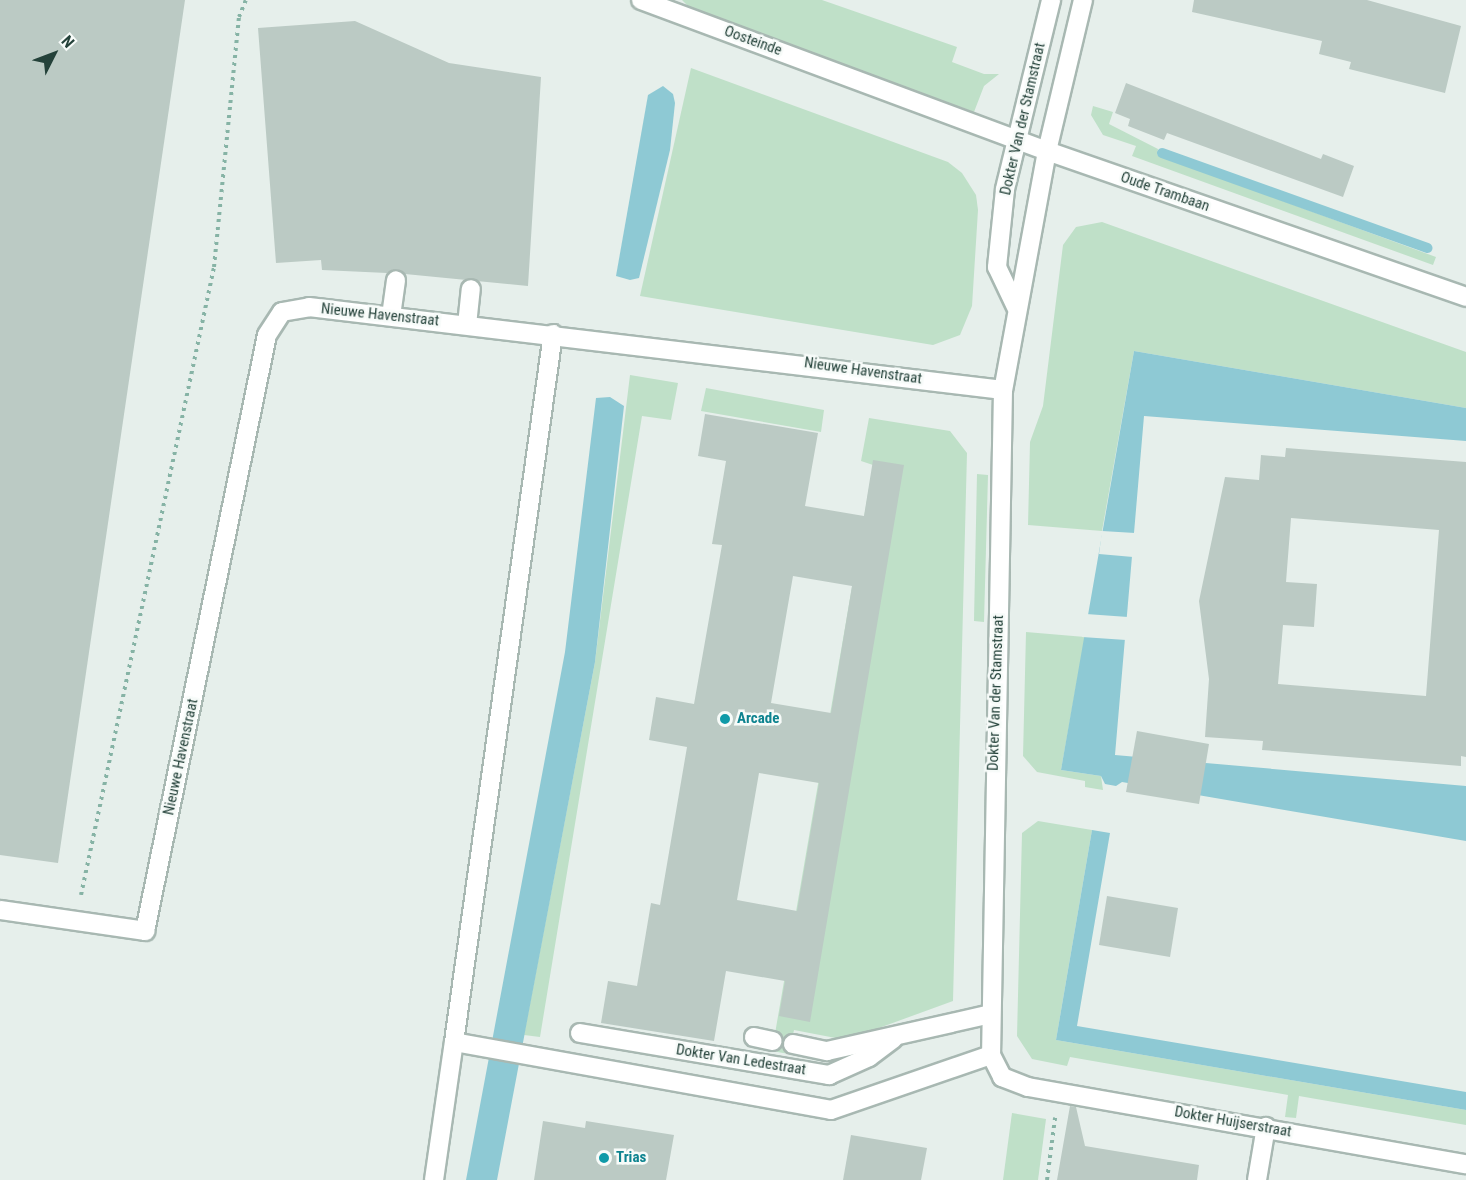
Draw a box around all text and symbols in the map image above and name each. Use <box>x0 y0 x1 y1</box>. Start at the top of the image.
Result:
street label: Oosteinde <box>722 22 784 60</box>
north arrow <box>24 24 84 84</box>
text: N <box>57 32 78 52</box>
street label: Dokter Van der Stamstraat <box>997 41 1049 197</box>
street label: Oude Trambaan <box>1118 168 1212 216</box>
street label: Nieuwe Havenstraat <box>320 300 440 330</box>
street label: Nieuwe Havenstraat <box>803 354 923 388</box>
street label: Dokter Van der Stamstraat <box>984 615 1008 771</box>
street label: Nieuwe Havenstraat <box>160 697 202 817</box>
place label: Arcade <box>737 710 779 728</box>
marker: Arcade <box>718 712 732 726</box>
street label: Dokter Van Ledestraat <box>675 1041 807 1079</box>
street label: Dokter Huijserstraat <box>1173 1103 1293 1141</box>
place label: Trias <box>616 1149 646 1167</box>
marker: Trias <box>597 1151 611 1165</box>

